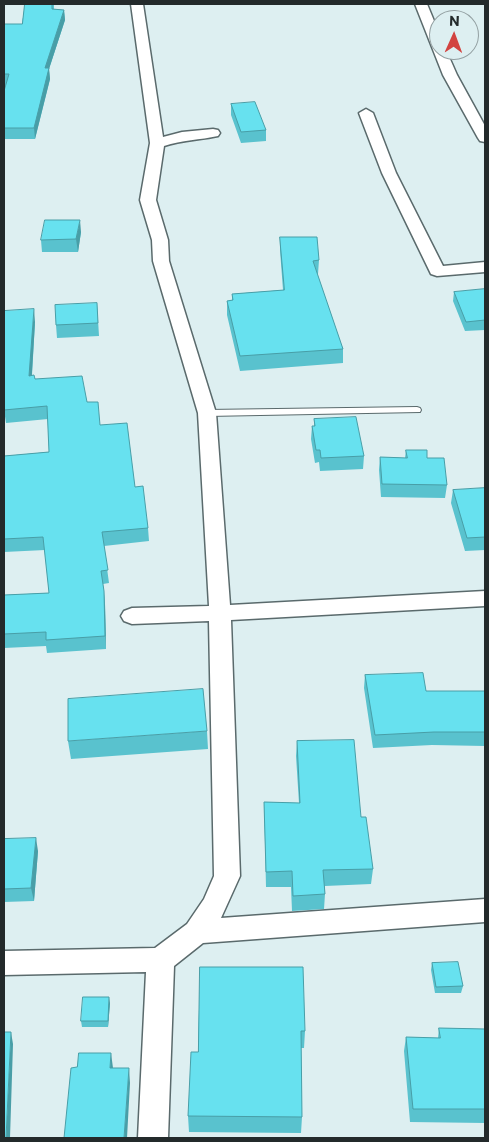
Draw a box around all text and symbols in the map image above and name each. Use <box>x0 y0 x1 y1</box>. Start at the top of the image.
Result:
north arrow <box>429 10 479 60</box>
text: N <box>449 12 460 29</box>

